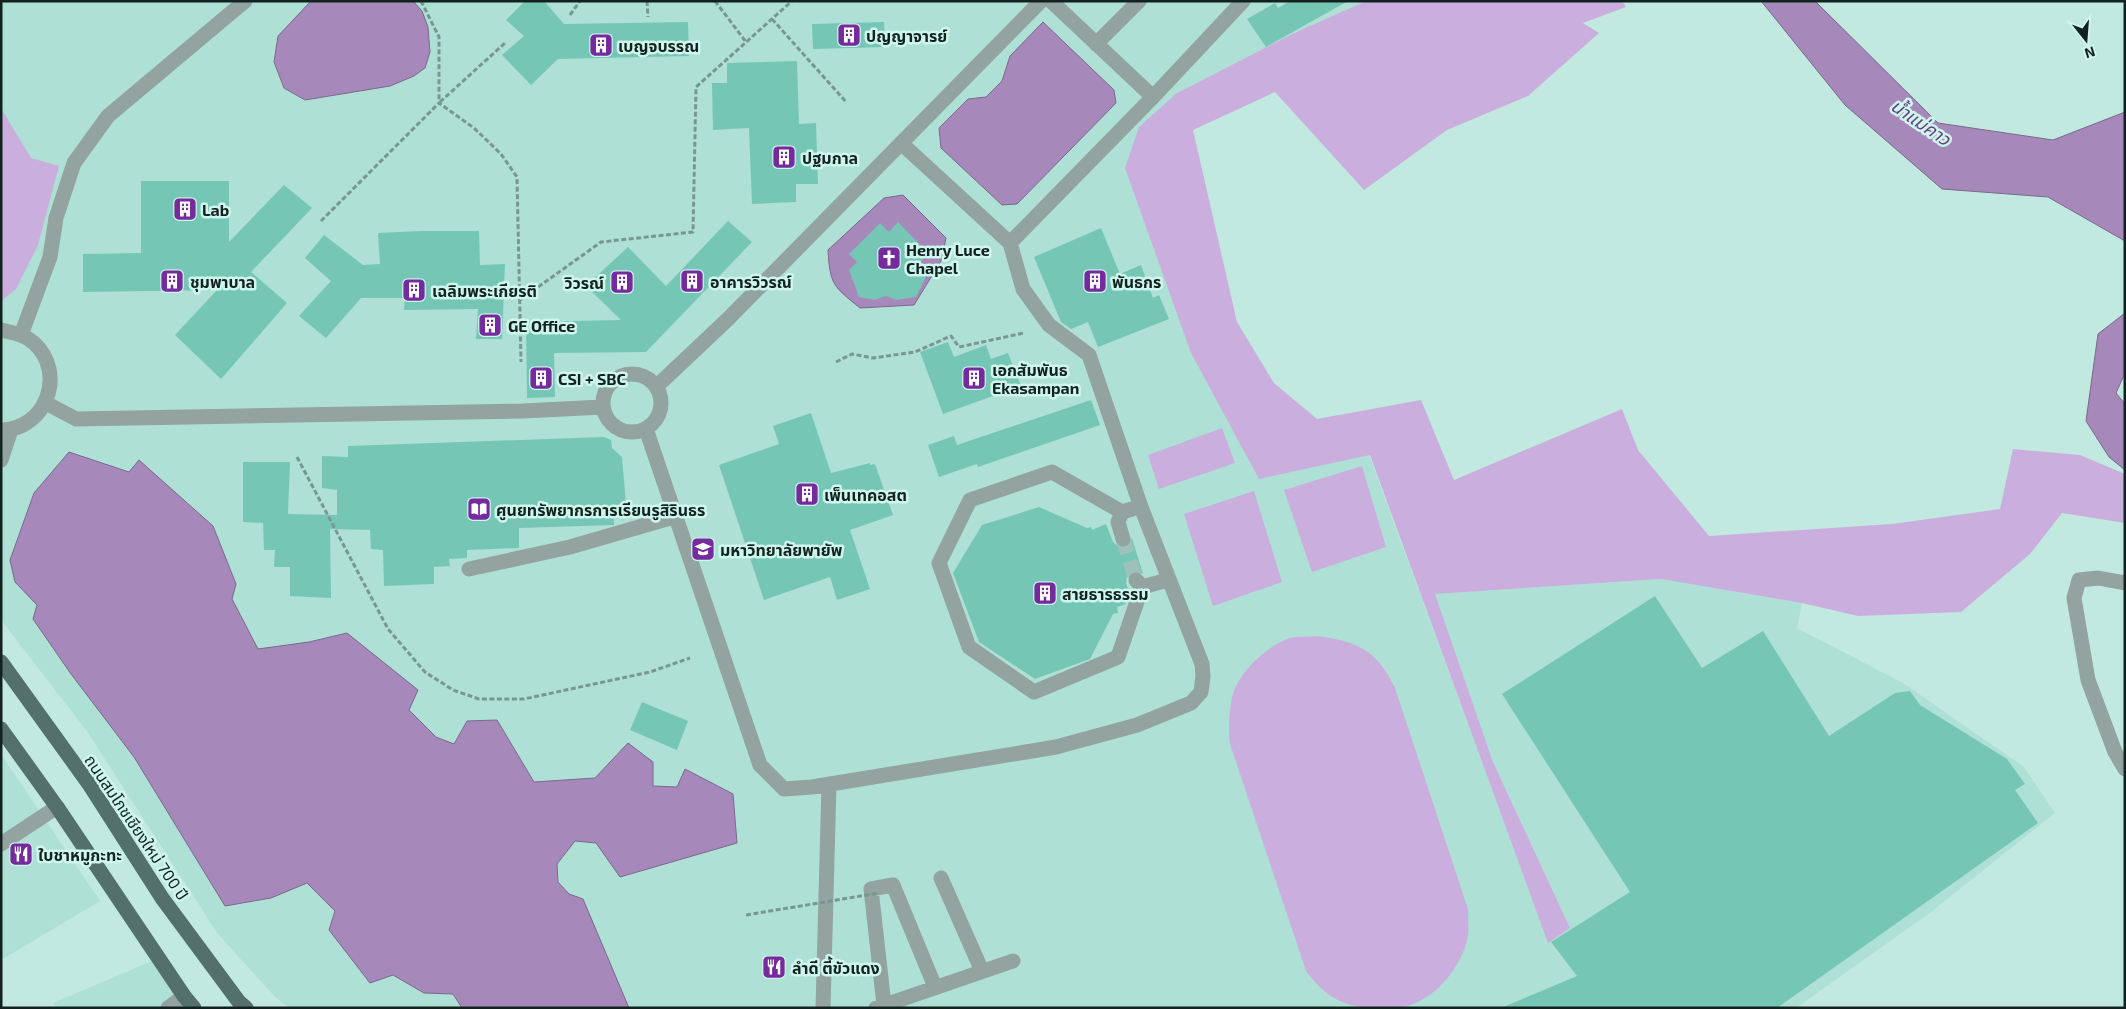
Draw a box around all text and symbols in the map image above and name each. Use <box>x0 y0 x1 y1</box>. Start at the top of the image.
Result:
north arrow <box>2061 15 2111 65</box>
building icon: ปญญาจารย์ <box>836 22 862 48</box>
place label: ปญญาจารย์ <box>866 26 947 45</box>
building icon: เบญจบรรณ <box>588 32 614 58</box>
place label: เบญจบรรณ <box>618 36 699 55</box>
text: N <box>2083 43 2097 63</box>
water label: น้ำแม่คาว <box>1887 93 1956 150</box>
building icon: ปฐมกาล <box>771 144 797 170</box>
place label: ปฐมกาล <box>802 148 858 167</box>
building icon: Lab <box>172 196 198 222</box>
place label: Lab <box>202 200 229 219</box>
place label: Henry Luce Chapel <box>906 240 990 277</box>
church icon: Henry Luce Chapel <box>876 245 902 271</box>
building icon: ชุมพาบาล <box>159 268 185 294</box>
building icon: อาคารวิวรณ์ <box>679 268 705 294</box>
building icon: พันธกร <box>1082 268 1108 294</box>
building icon: วิวรณ์ <box>609 269 635 295</box>
place label: ชุมพาบาล <box>190 272 255 292</box>
place label: อาคารวิวรณ์ <box>710 272 792 291</box>
place label: พันธกร <box>1112 272 1161 291</box>
place label: วิวรณ์ <box>564 273 604 292</box>
building icon: เฉลิมพระเกียรติ <box>401 277 427 303</box>
place label: เฉลิมพระเกียรติ <box>432 281 537 300</box>
building icon: GE Office <box>477 312 503 338</box>
place label: GE Office <box>508 316 575 335</box>
place label: เอกสัมพันธ Ekasampan <box>992 360 1079 397</box>
building icon: CSI + SBC <box>528 365 554 391</box>
building icon: เอกสัมพันธ Ekasampan <box>961 365 987 391</box>
place label: CSI + SBC <box>558 369 626 388</box>
building icon: เพ็นเทคอสต <box>794 481 820 507</box>
place label: เพ็นเทคอสต <box>824 485 907 504</box>
library icon: ศูนยทรัพยากรการเรียนรูสิรินธร <box>466 496 492 522</box>
place label: ศูนยทรัพยากรการเรียนรูสิรินธร <box>496 500 705 521</box>
school or university icon: มหาวิทยาลัยพายัพ <box>690 536 716 562</box>
place label: มหาวิทยาลัยพายัพ <box>720 540 843 559</box>
building icon: สายธารธรรม <box>1032 580 1058 606</box>
place label: สายธารธรรม <box>1062 584 1149 603</box>
street label: ถนนสมโภชเชียงใหม่ 700 ปี <box>81 751 193 903</box>
restaurant icon: ใบชาหมูกะทะ <box>8 841 34 867</box>
place label: ใบชาหมูกะทะ <box>38 845 122 866</box>
restaurant icon: ลำดี ตี้ขัวแดง <box>761 954 787 980</box>
place label: ลำดี ตี้ขัวแดง <box>792 956 880 977</box>

